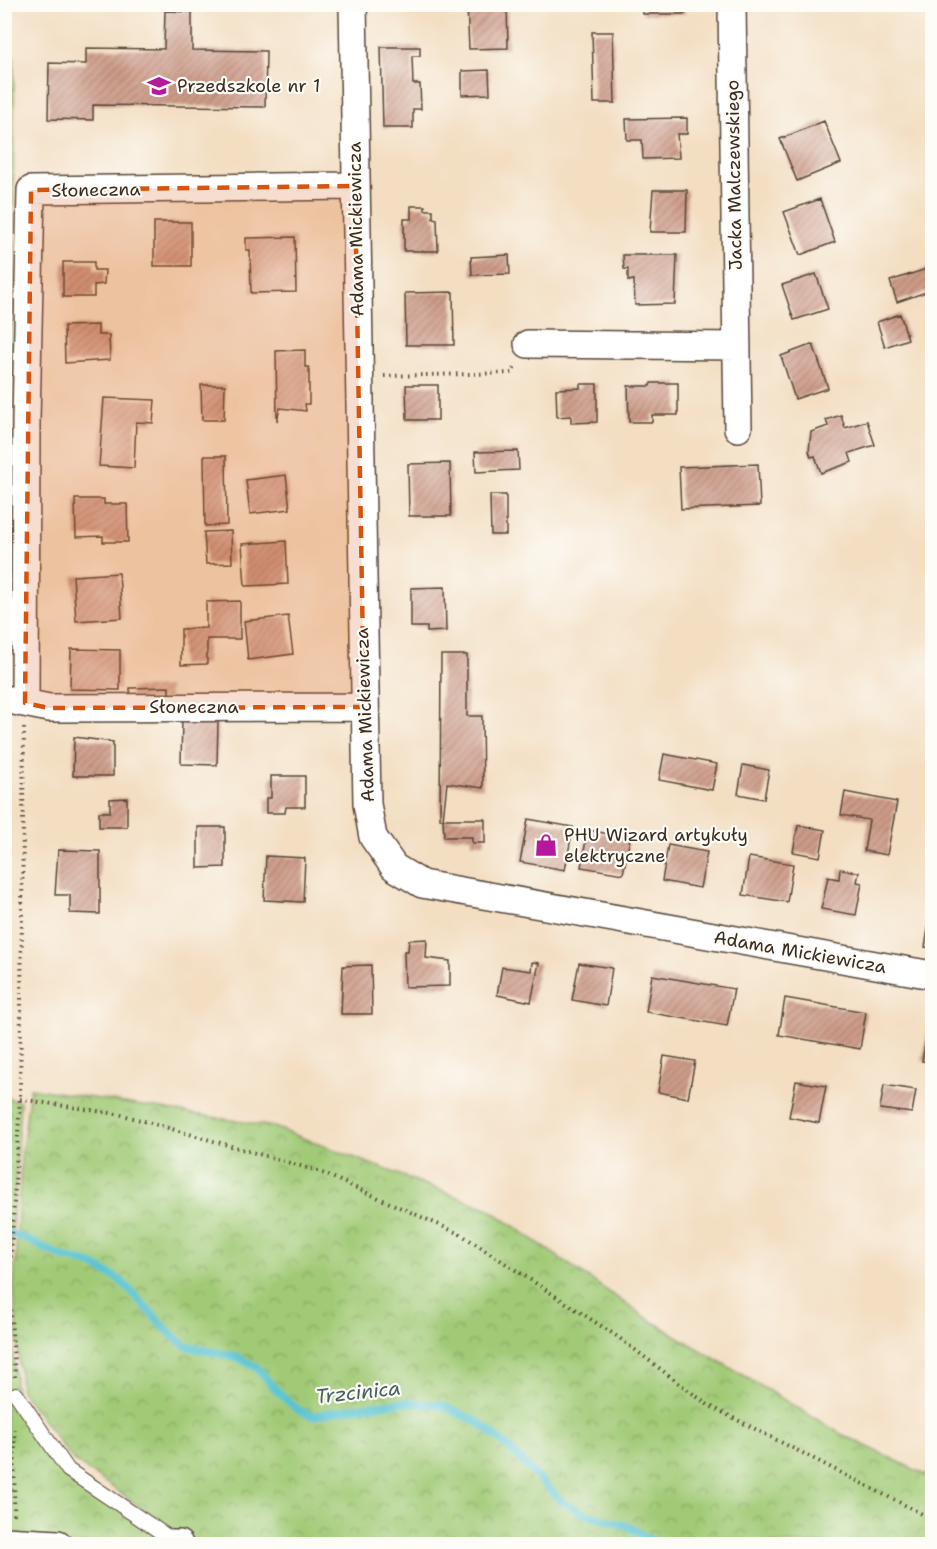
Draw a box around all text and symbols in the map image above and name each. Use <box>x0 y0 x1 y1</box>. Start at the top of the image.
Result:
school or university icon: Przedszkole nr 1 <box>146 73 172 99</box>
place label: Przedszkole nr 1 <box>177 74 320 98</box>
street label: Jacka Malczewskiego <box>720 79 748 271</box>
street label: Adama Mickiewicza <box>342 141 370 317</box>
street label: Słoneczna <box>51 177 141 203</box>
street label: Adama Mickiewicza <box>350 627 380 803</box>
street label: Słoneczna <box>149 695 239 719</box>
place label: PHU Wizard artykuły elektryczne <box>564 823 748 868</box>
shop icon: PHU Wizard artykuły elektryczne <box>533 832 559 858</box>
street label: Adama Mickiewicza <box>712 925 888 979</box>
water label: Trzcinica <box>314 1375 402 1409</box>

